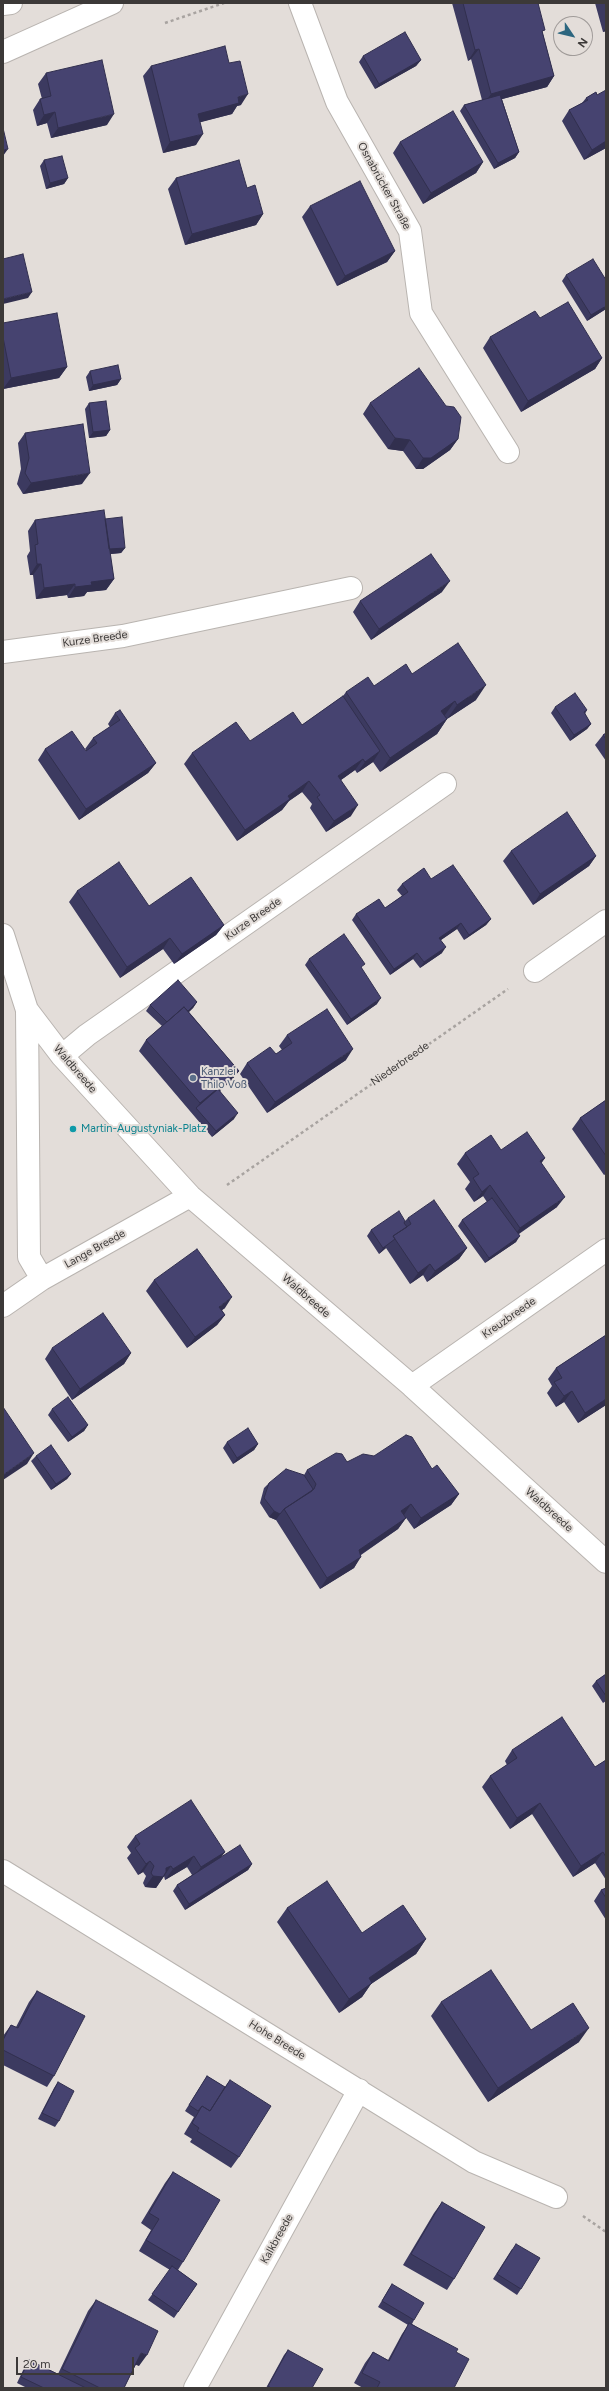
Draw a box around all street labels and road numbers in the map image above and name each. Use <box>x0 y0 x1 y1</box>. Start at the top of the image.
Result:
street label: Osnabrücker Straße <box>355 140 413 232</box>
street label: Kurze Breede <box>62 628 128 650</box>
street label: Kurze Breede <box>222 895 284 943</box>
street label: Niederbreede <box>368 1039 432 1089</box>
street label: Waldbreede <box>51 1042 99 1096</box>
street label: Lange Breede <box>62 1227 128 1271</box>
street label: Waldbreede <box>279 1272 333 1320</box>
street label: Kreuzbreede <box>480 1295 538 1341</box>
street label: Waldbreede <box>523 1485 575 1535</box>
street label: Hohe Breede <box>246 2017 308 2063</box>
street label: Kalkbreede <box>258 2212 296 2266</box>

